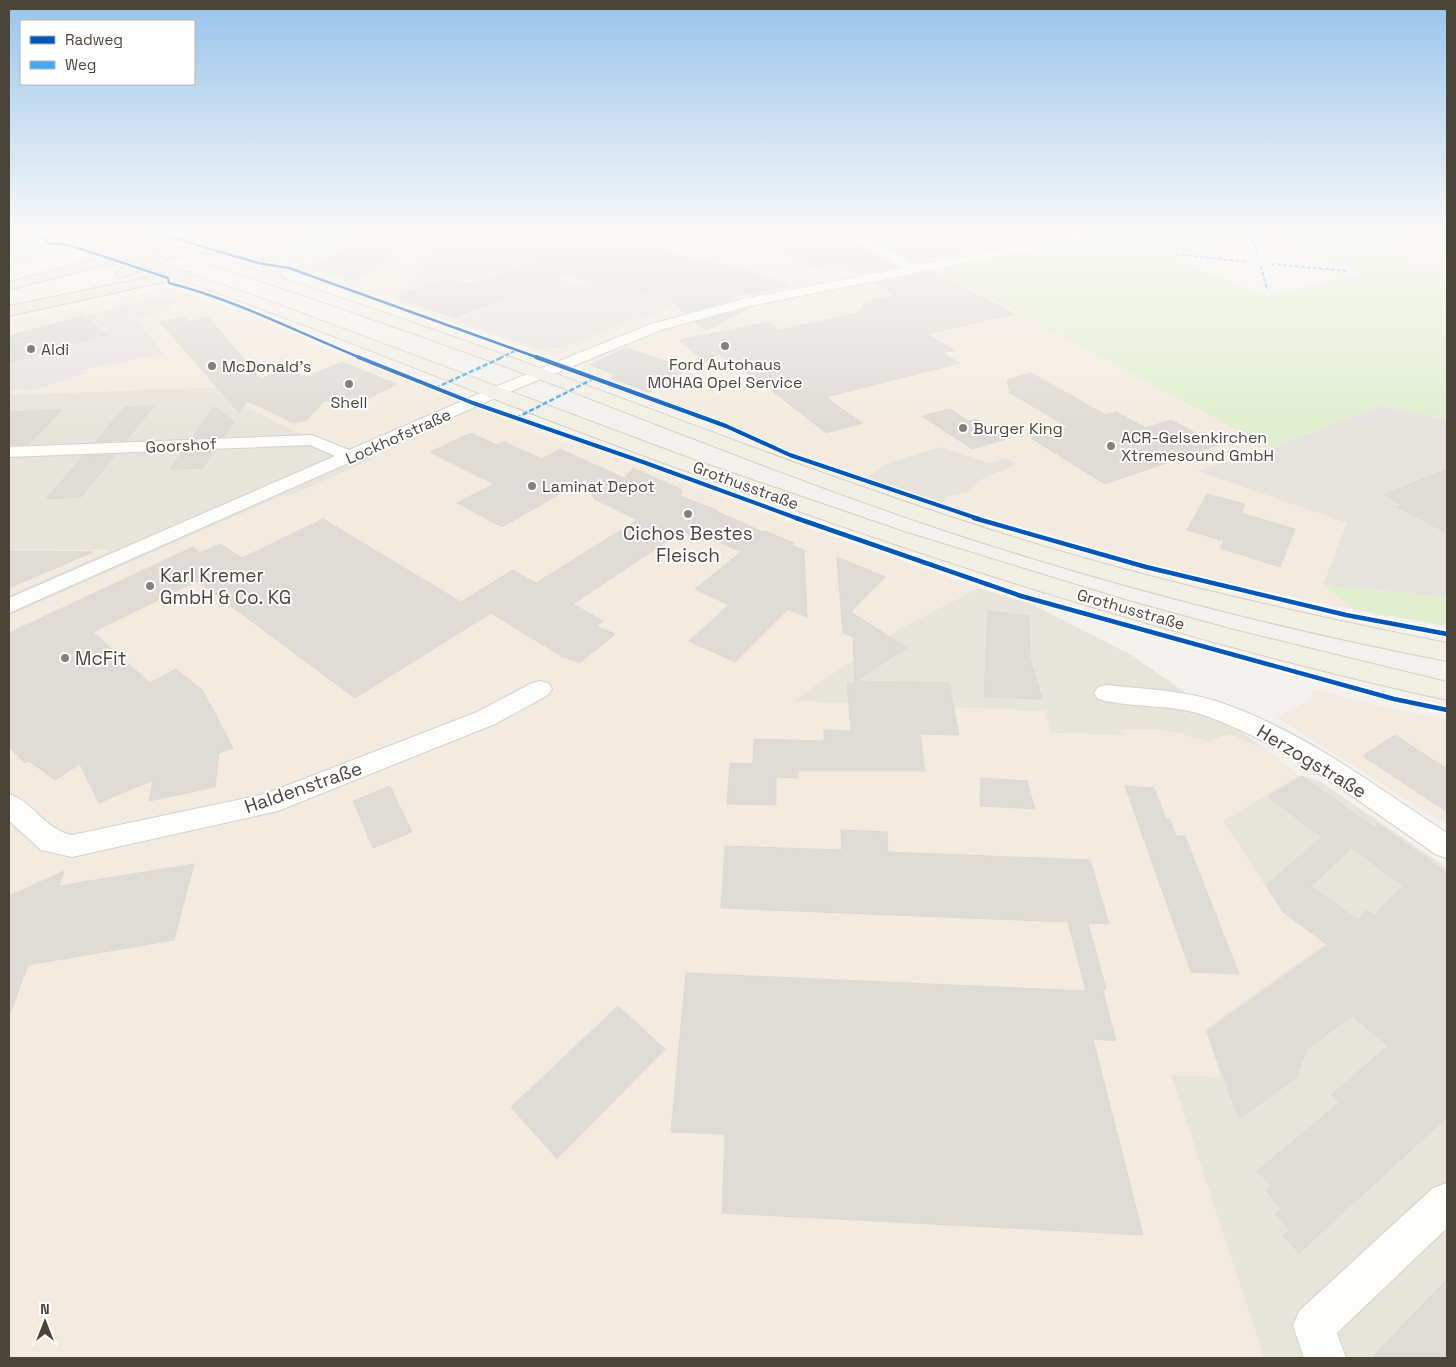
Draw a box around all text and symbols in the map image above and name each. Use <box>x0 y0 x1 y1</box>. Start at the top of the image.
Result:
legend <box>20 20 195 85</box>
text: Radweg <box>65 30 123 49</box>
text: Weg <box>65 55 96 74</box>
place label: Aldi <box>41 339 69 360</box>
marker: Ford Autohaus MOHAG Opel Service <box>719 340 731 352</box>
marker: Aldi <box>25 343 37 355</box>
place label: Ford Autohaus MOHAG Opel Service <box>647 354 803 393</box>
place label: McDonald's <box>222 356 312 377</box>
marker: McDonald's <box>206 360 218 372</box>
marker: Shell <box>343 378 355 390</box>
place label: Shell <box>331 392 367 413</box>
street label: Lockhofstraße <box>342 404 454 469</box>
place label: Burger King <box>973 418 1063 439</box>
marker: Burger King <box>957 422 969 434</box>
place label: ACR-Gelsenkirchen Xtremesound GmbH <box>1121 427 1274 466</box>
street label: Goorshof <box>145 433 217 458</box>
marker: ACR-Gelsenkirchen Xtremesound GmbH <box>1105 440 1117 452</box>
street label: Grothusstraße <box>690 457 802 514</box>
place label: Laminat Depot <box>542 476 655 497</box>
marker: Laminat Depot <box>526 480 538 492</box>
marker: Cichos Bestes Fleisch <box>682 508 694 520</box>
place label: Cichos Bestes Fleisch <box>623 521 753 568</box>
place label: Karl Kremer GmbH & Co. KG <box>160 563 291 610</box>
marker: Karl Kremer GmbH & Co. KG <box>144 580 156 592</box>
street label: Grothusstraße <box>1075 584 1187 635</box>
place label: McFit <box>75 646 126 671</box>
marker: McFit <box>59 652 71 664</box>
street label: Herzogstraße <box>1252 719 1371 804</box>
street label: Haldenstraße <box>241 756 365 819</box>
north arrow <box>20 1297 70 1347</box>
text: N <box>40 1300 50 1318</box>

